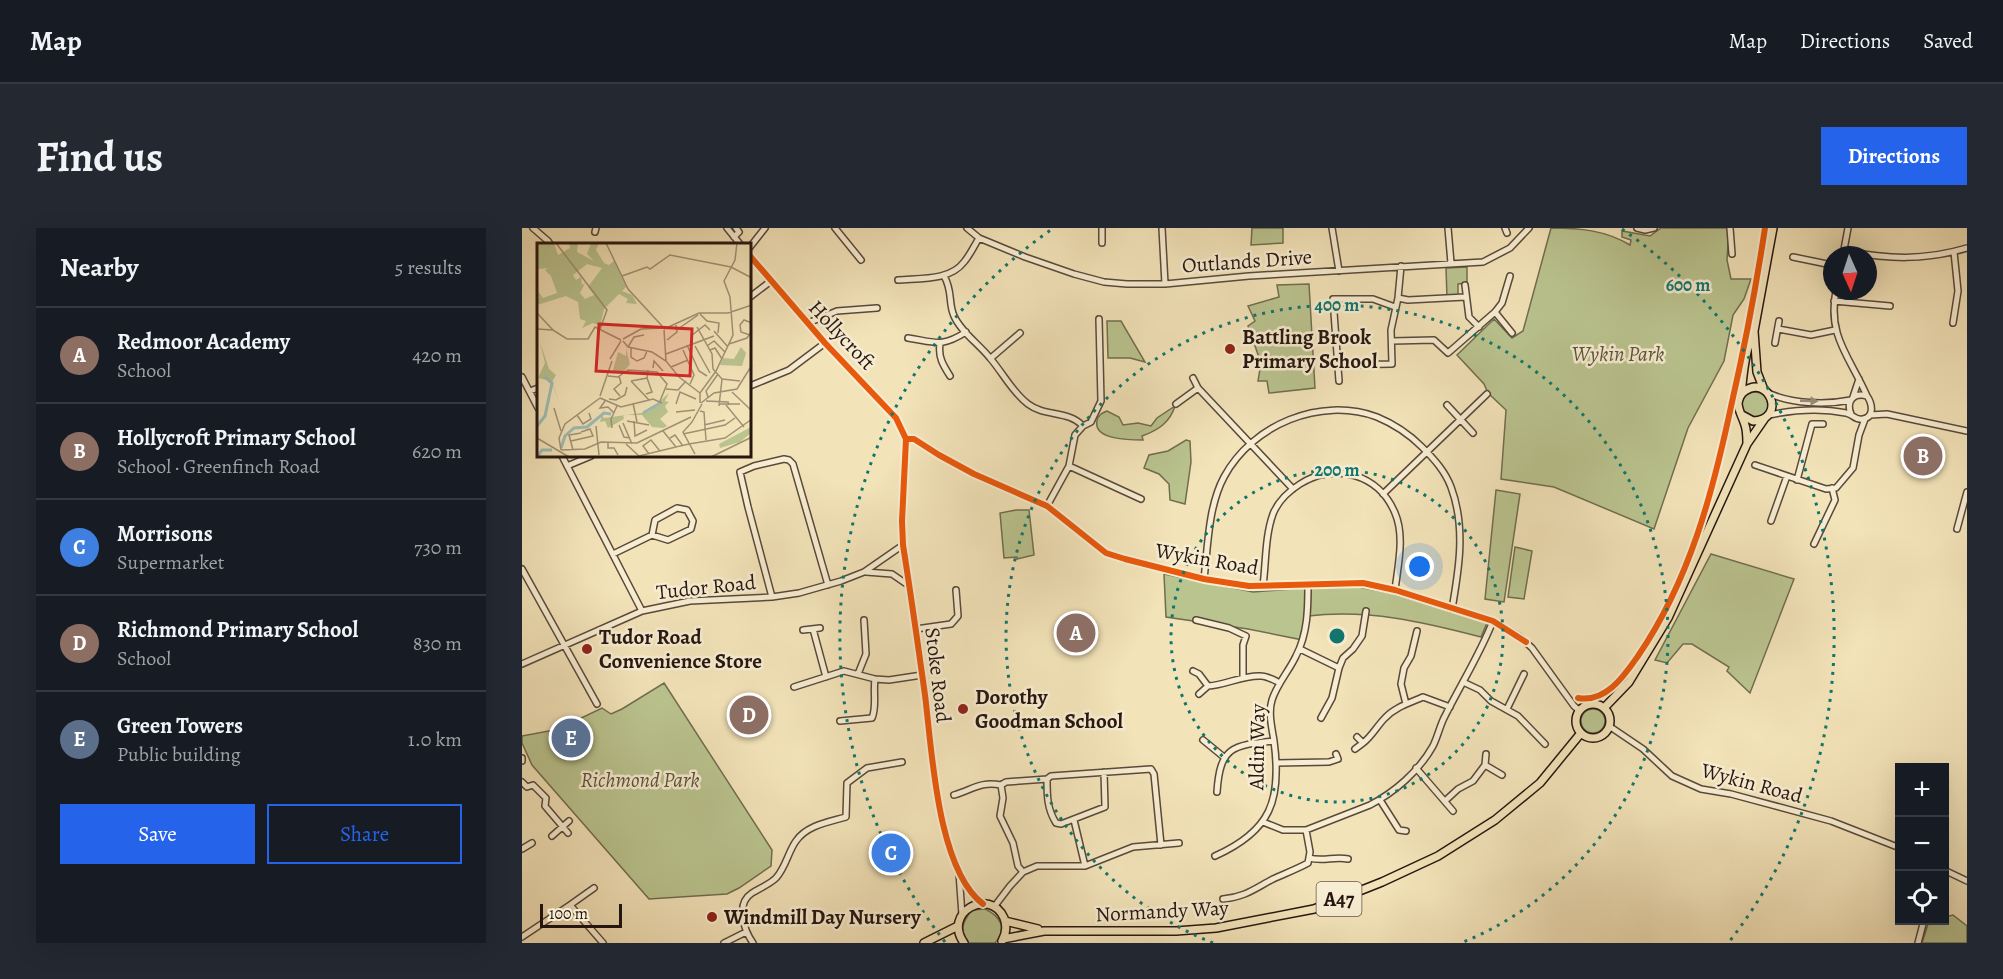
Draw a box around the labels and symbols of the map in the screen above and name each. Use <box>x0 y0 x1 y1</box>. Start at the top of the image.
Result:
street label: Outlands Drive <box>1181 242 1313 280</box>
inset map <box>537 243 752 458</box>
north arrow <box>1823 246 1877 300</box>
text: 600 m <box>1666 273 1710 297</box>
text: 400 m <box>1315 293 1359 317</box>
street label: Hollycroft <box>802 294 882 376</box>
place label: Battling Brook Primary School <box>1242 323 1378 375</box>
park label: Wykin Park <box>1572 340 1664 368</box>
marker: Battling Brook Primary School <box>1223 342 1237 356</box>
one-way arrow <box>1800 397 1819 406</box>
pin: B <box>1904 434 1942 478</box>
text: 200 m <box>1314 458 1360 482</box>
street label: Wykin Road <box>1152 536 1261 582</box>
your location <box>1405 552 1434 581</box>
street label: Tudor Road <box>655 568 758 606</box>
pin: A <box>1056 610 1096 656</box>
place label: Tudor Road Convenience Store <box>599 623 762 675</box>
street label: Stoke Road <box>918 626 958 725</box>
centre of rings <box>1327 626 1347 646</box>
marker: Tudor Road Convenience Store <box>580 642 594 656</box>
place label: Dorothy Goodman School <box>975 683 1124 735</box>
pin: D <box>730 692 768 738</box>
marker: Dorothy Goodman School <box>956 702 970 716</box>
street label: Aldin Way <box>1242 703 1272 791</box>
pin: E <box>551 716 590 760</box>
street label: Wykin Road <box>1697 756 1807 810</box>
park label: Richmond Park <box>580 766 700 794</box>
pin: C <box>872 830 910 876</box>
road number: A47 <box>1316 882 1362 916</box>
street label: Normandy Way <box>1095 893 1230 928</box>
scale bar <box>540 901 622 928</box>
place label: Windmill Day Nursery <box>723 903 922 931</box>
marker: Windmill Day Nursery <box>705 910 719 924</box>

